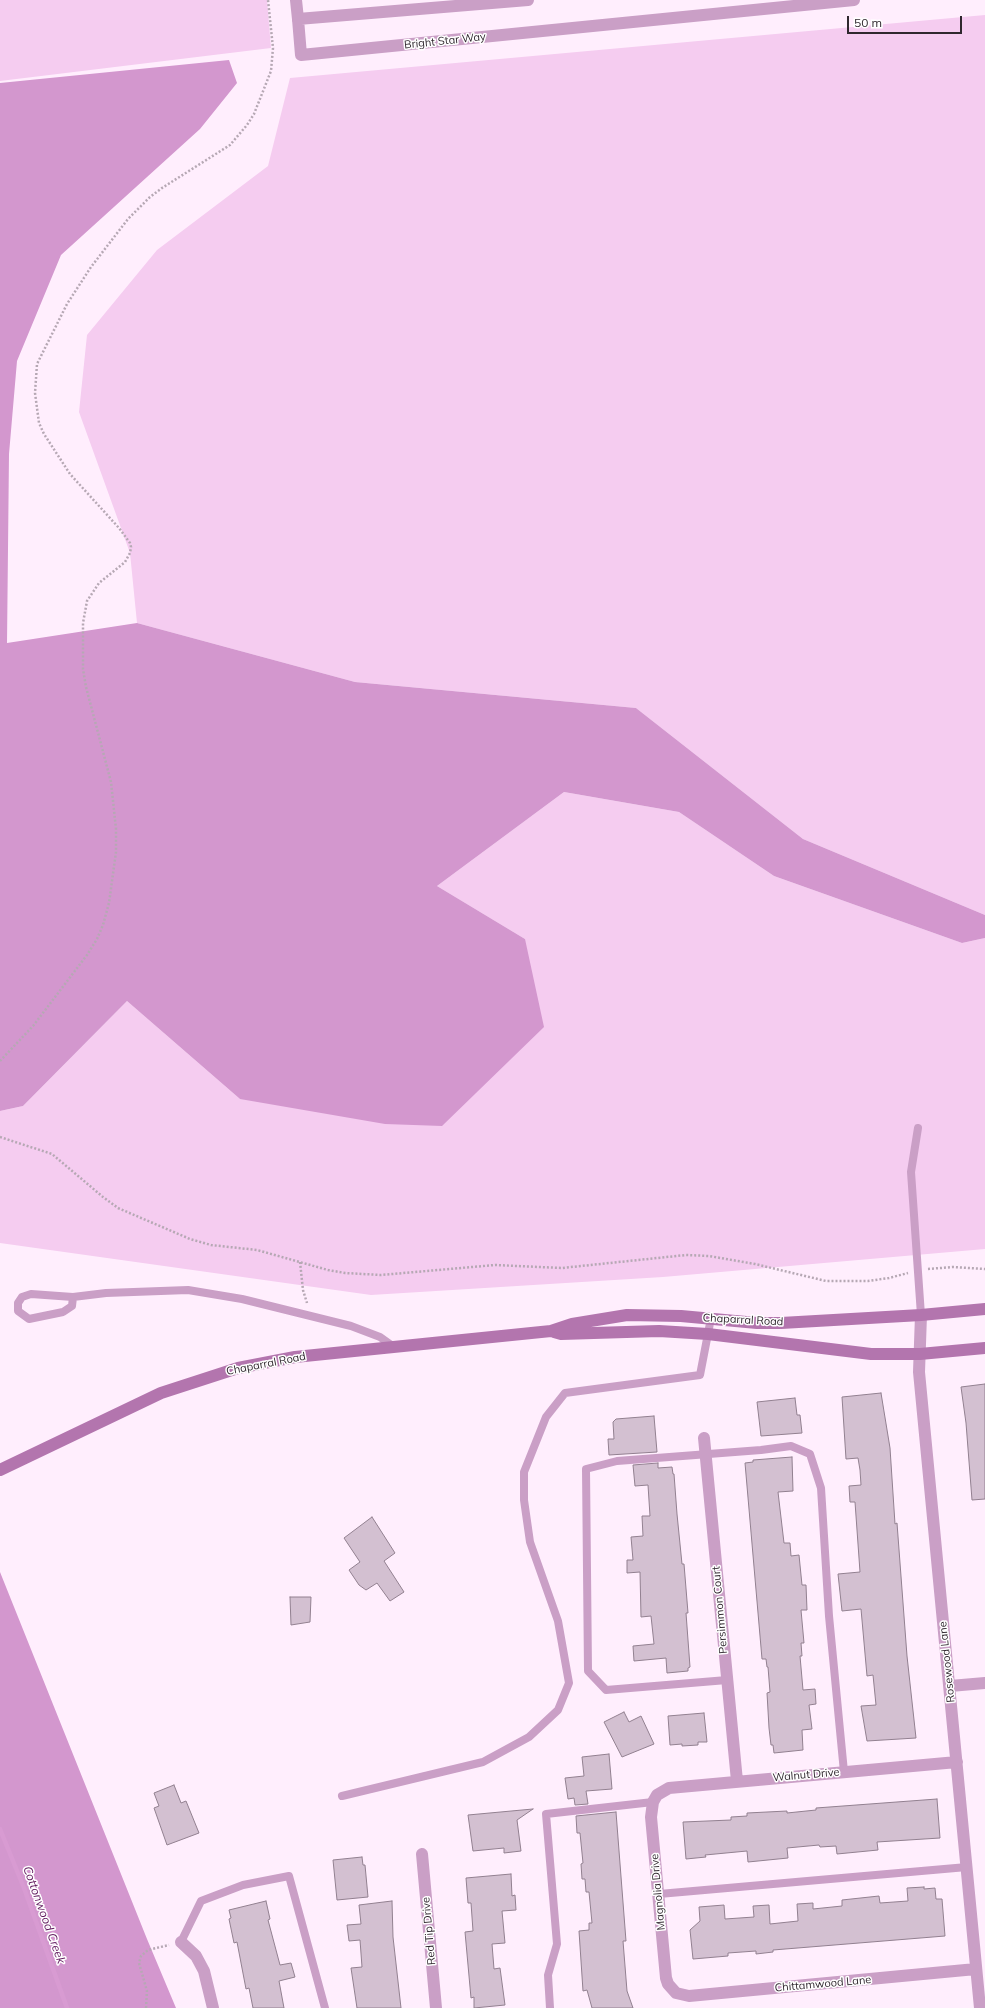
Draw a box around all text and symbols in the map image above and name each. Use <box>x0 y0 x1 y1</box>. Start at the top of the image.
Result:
scale bar <box>849 8 964 34</box>
text: 50 m <box>854 15 882 30</box>
street label: Bright Star Way <box>404 30 486 52</box>
street label: Chaparral Road <box>702 1311 784 1329</box>
street label: Chaparral Road <box>225 1350 307 1378</box>
street label: Persimmon Court <box>710 1566 730 1654</box>
street label: Rosewood Lane <box>936 1621 958 1703</box>
street label: Walnut Drive <box>772 1766 840 1784</box>
street label: Magnolia Drive <box>648 1853 668 1931</box>
water label: Cottonwood Creek <box>20 1864 68 1966</box>
street label: Red Tip Drive <box>419 1896 439 1966</box>
street label: Chittamwood Lane <box>774 1973 872 1995</box>

